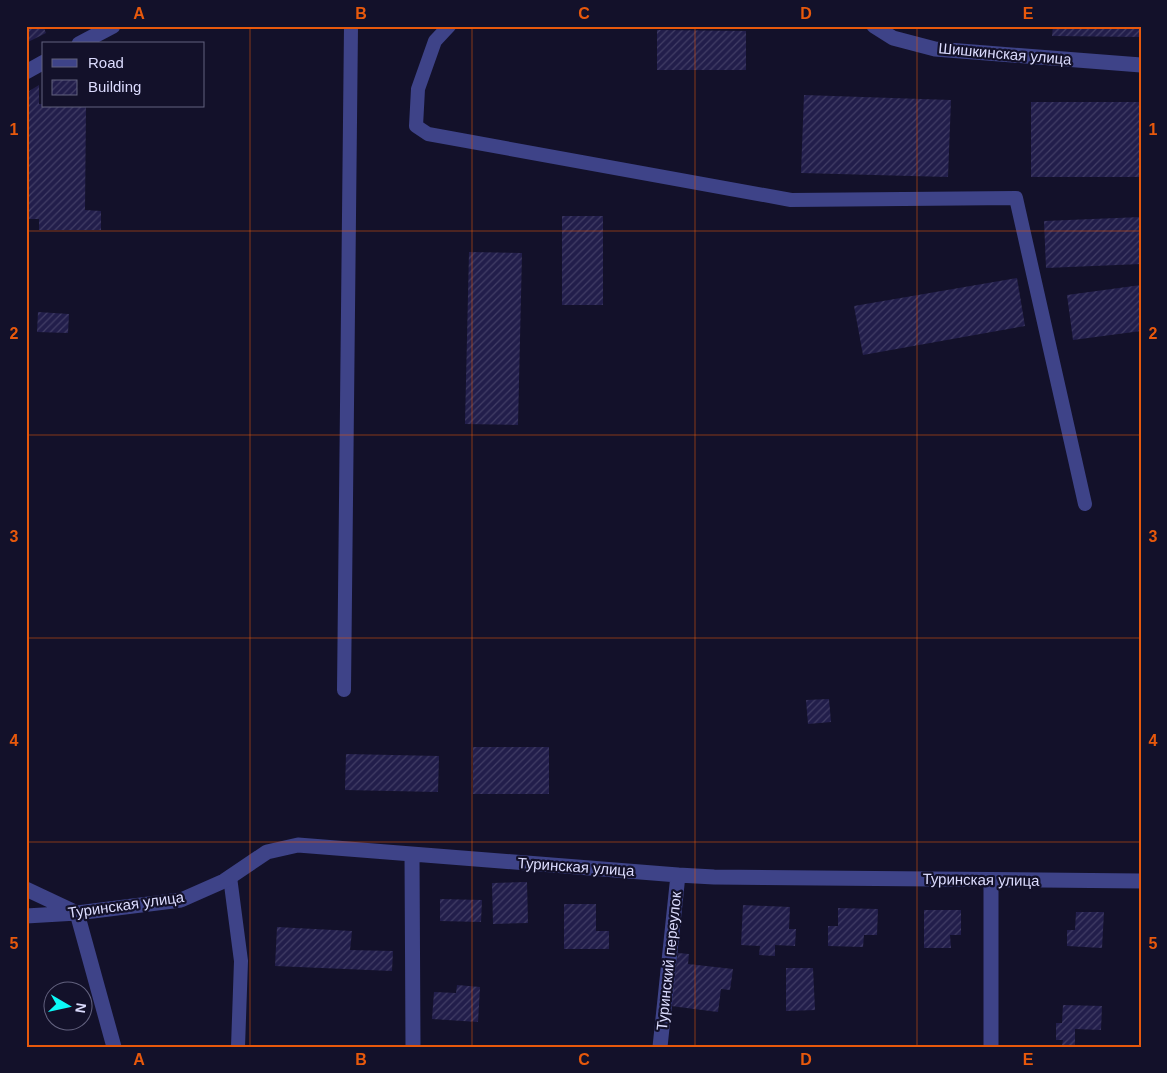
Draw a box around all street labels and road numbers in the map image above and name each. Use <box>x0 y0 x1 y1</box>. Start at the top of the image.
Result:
street label: Шишкинская улица <box>938 39 1073 68</box>
street label: Туринская улица <box>517 854 636 879</box>
street label: Туринская улица <box>922 870 1040 889</box>
street label: Туринская улица <box>67 888 186 921</box>
street label: Туринский переулок <box>653 890 684 1031</box>

